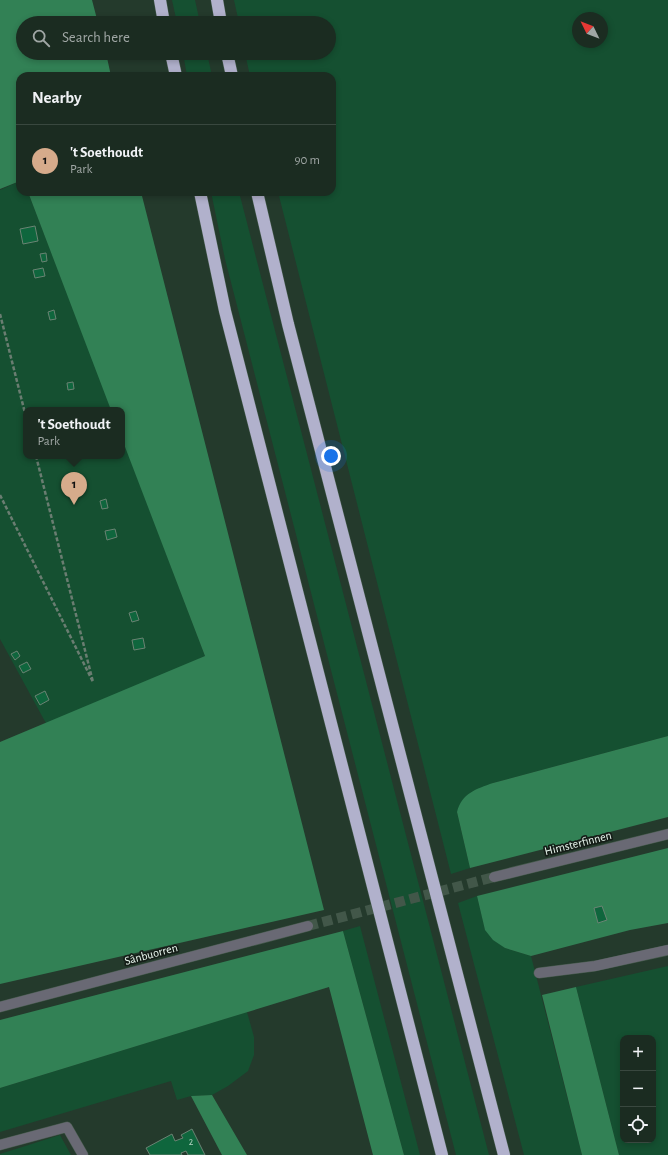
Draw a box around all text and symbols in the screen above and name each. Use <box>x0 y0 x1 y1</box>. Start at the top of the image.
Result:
north arrow <box>572 12 608 48</box>
search box <box>16 16 336 60</box>
icon: search <box>30 27 52 49</box>
text: Search here <box>62 30 130 45</box>
text: Nearby <box>32 89 82 106</box>
text: 't Soethoudt <box>70 145 143 160</box>
text: 1 <box>43 154 47 167</box>
text: 90 m <box>294 154 320 167</box>
text: Park <box>70 163 92 176</box>
popup <box>23 407 125 459</box>
text: 't Soethoudt <box>37 417 111 432</box>
text: Park <box>37 435 60 448</box>
your location <box>321 446 341 466</box>
pin: 1 <box>61 472 87 505</box>
street label: Himsterfinnen <box>543 829 613 857</box>
street label: Sânbuorren <box>123 941 179 967</box>
map controls <box>620 1035 656 1143</box>
button: + <box>620 1035 656 1071</box>
button: − <box>620 1071 656 1107</box>
button: locate <box>620 1107 656 1143</box>
house number: 2 <box>189 1137 194 1147</box>

